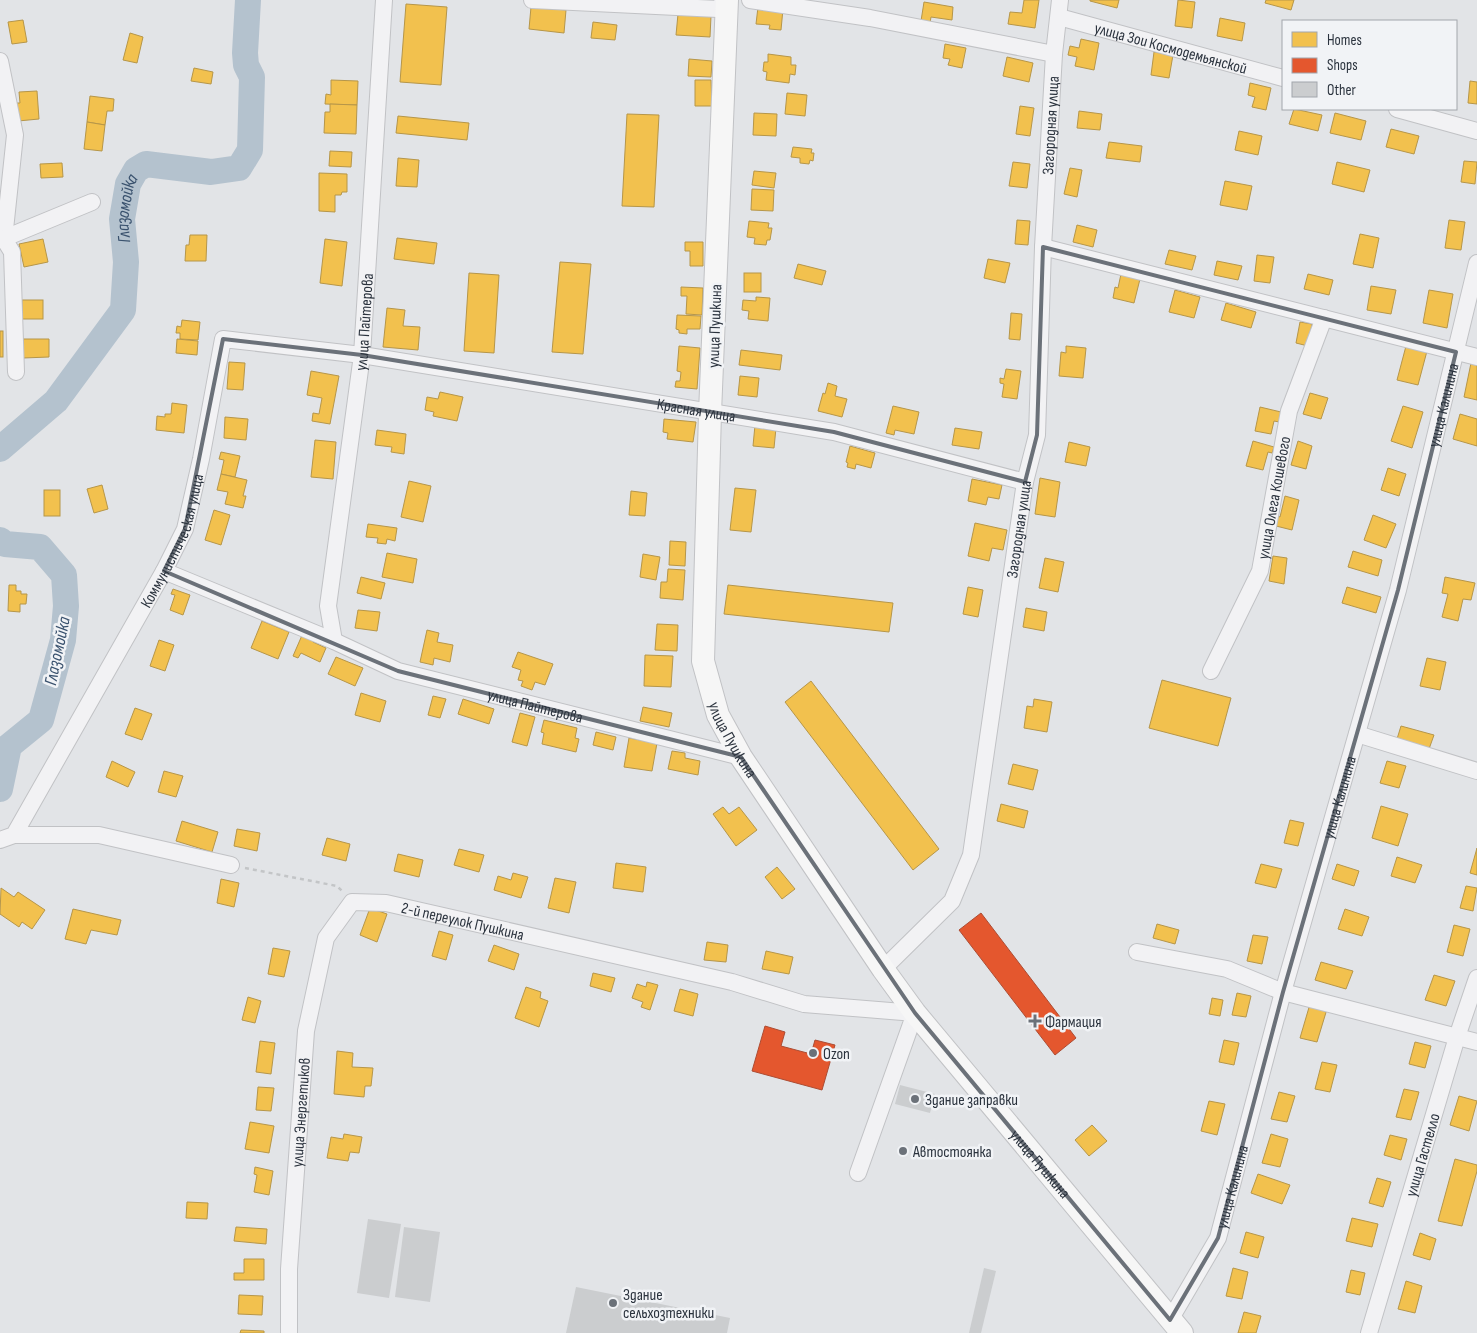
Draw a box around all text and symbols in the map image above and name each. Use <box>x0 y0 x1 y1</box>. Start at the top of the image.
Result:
street label: улица Зои Космодемьянской <box>1092 19 1249 79</box>
legend <box>1282 20 1457 110</box>
text: Homes <box>1327 31 1362 50</box>
text: Shops <box>1327 56 1358 75</box>
street label: Загородная улица <box>1039 76 1064 175</box>
text: Other <box>1327 81 1356 100</box>
water label: Глазомойка <box>112 170 143 244</box>
street label: улица Пайтерова <box>352 273 378 372</box>
street label: улица Пушкина <box>705 284 726 368</box>
street label: улица Калинина <box>1425 361 1463 449</box>
street label: Красная улица <box>656 395 737 427</box>
street label: улица Олега Кошевого <box>1254 435 1295 561</box>
street label: Коммунистическая улица <box>137 472 208 612</box>
street label: Загородная улица <box>1003 479 1036 579</box>
water label: Глазомойка <box>40 614 75 687</box>
street label: улица Пайтерова <box>485 686 585 728</box>
street label: улица Пушкина <box>704 700 760 782</box>
street label: улица Калинина <box>1319 754 1361 841</box>
street label: 2-й переулок Пушкина <box>399 899 526 945</box>
place label: Фармация <box>1045 1013 1102 1032</box>
marker: Фармация <box>1029 1015 1041 1027</box>
place label: Ozon <box>823 1045 850 1064</box>
marker: Ozon <box>807 1047 819 1059</box>
street label: улица Энергетиков <box>288 1057 315 1168</box>
place label: Здание заправки <box>925 1091 1018 1110</box>
marker: Здание заправки <box>909 1093 921 1105</box>
street label: улица Гастелло <box>1402 1111 1445 1199</box>
street label: улица Пушкина <box>1005 1126 1074 1203</box>
place label: Автостоянка <box>912 1143 992 1162</box>
street label: улица Калинина <box>1213 1143 1253 1231</box>
marker: Автостоянка <box>897 1145 909 1157</box>
place label: Здание сельхозтехники <box>623 1286 714 1323</box>
marker: Здание сельхозтехники <box>607 1297 619 1309</box>

